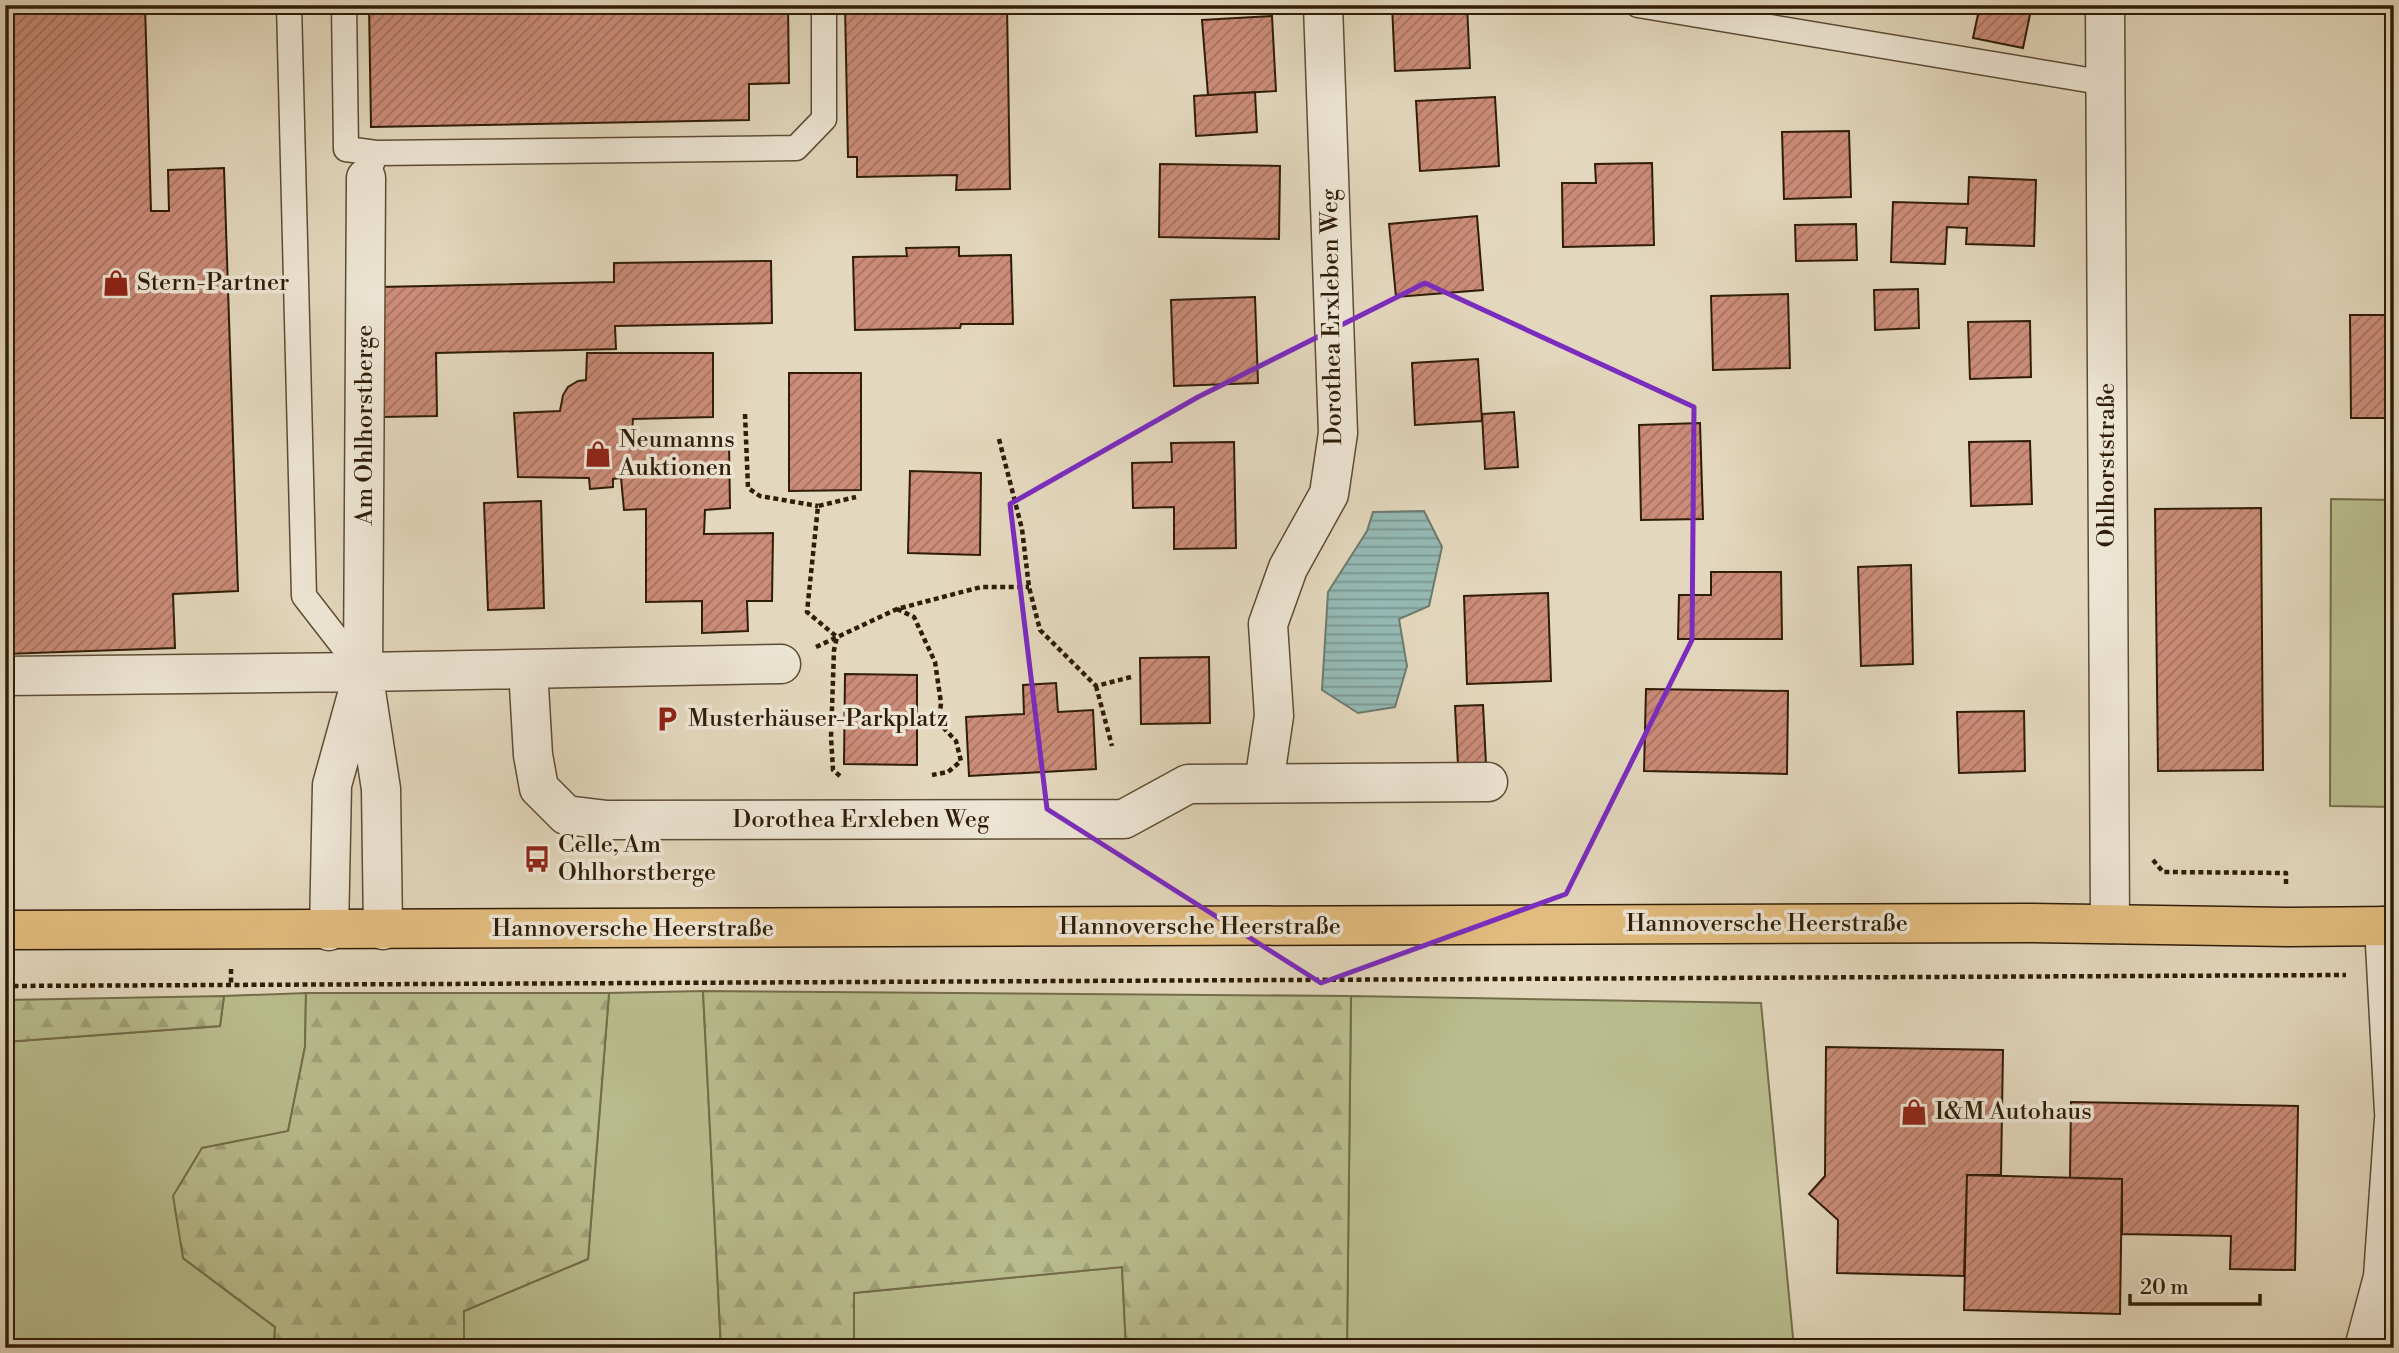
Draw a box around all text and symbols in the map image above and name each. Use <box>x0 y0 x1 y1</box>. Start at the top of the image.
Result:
street label: Dorothea Erxleben Weg <box>1315 188 1349 446</box>
shop icon: Stern-Partner <box>101 268 131 298</box>
place label: Stern-Partner <box>137 268 289 298</box>
street label: Am Ohlhorstberge <box>350 325 380 526</box>
street label: Ohlhorststraße <box>2092 383 2122 547</box>
place label: Neumanns Auktionen <box>618 425 735 483</box>
shop icon: Neumanns Auktionen <box>583 439 613 469</box>
parking icon: Musterhäuser-Parkplatz <box>652 704 682 734</box>
place label: Musterhäuser-Parkplatz <box>688 704 948 734</box>
street label: Dorothea Erxleben Weg <box>733 805 990 835</box>
place label: Celle, Am Ohlhorstberge <box>558 830 716 888</box>
bus stop icon: Celle, Am Ohlhorstberge <box>522 844 552 874</box>
street label: Hannoversche Heerstraße <box>1626 909 1908 939</box>
street label: Hannoversche Heerstraße <box>1059 912 1341 942</box>
street label: Hannoversche Heerstraße <box>492 914 774 944</box>
shop icon: I&M Autohaus <box>1899 1097 1929 1127</box>
place label: I&M Autohaus <box>1935 1097 2092 1127</box>
scale bar <box>2130 1262 2259 1306</box>
text: 20 m <box>2140 1275 2189 1301</box>

